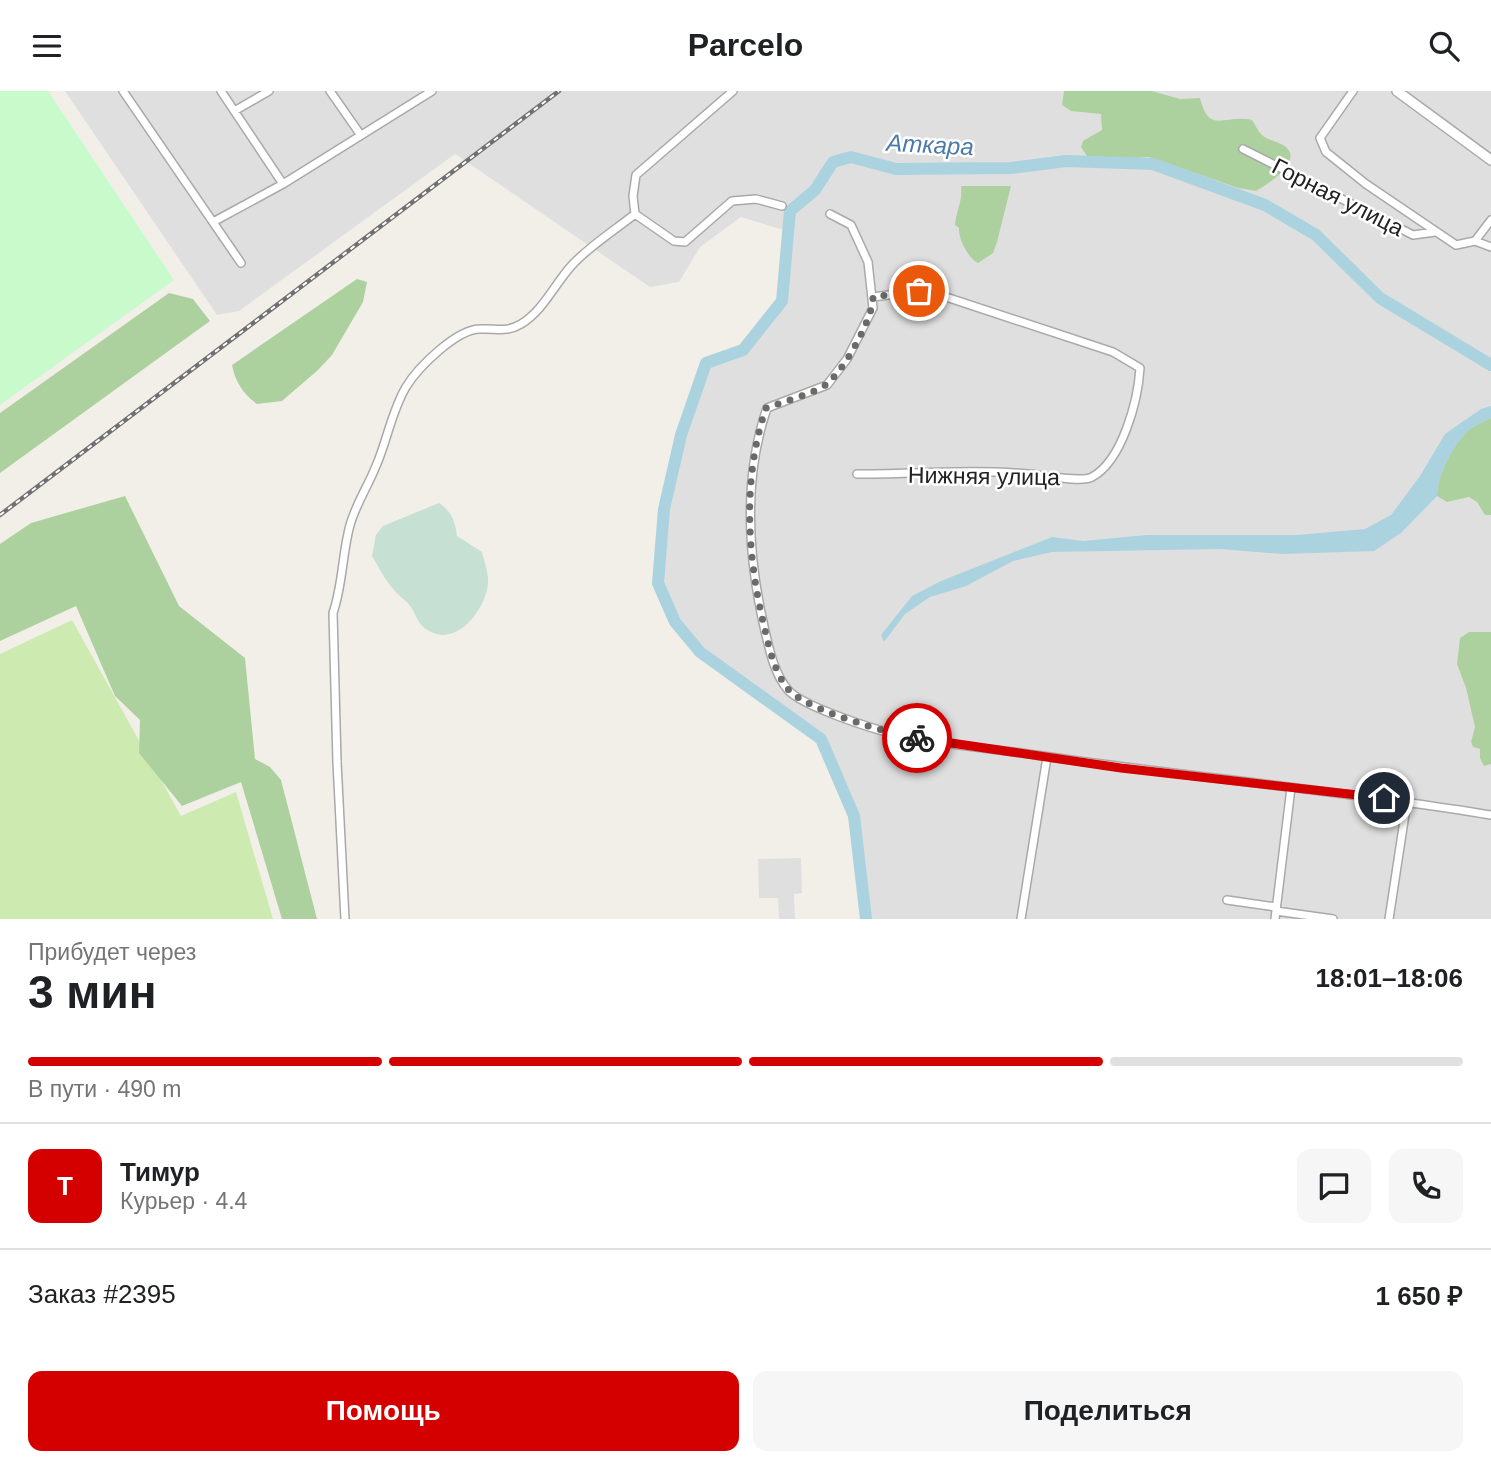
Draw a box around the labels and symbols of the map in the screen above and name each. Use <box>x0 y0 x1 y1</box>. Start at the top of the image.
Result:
water label: Аткара <box>884 129 974 160</box>
street label: Горная улица <box>1268 153 1408 241</box>
pin <box>889 261 949 321</box>
street label: Нижняя улица <box>908 462 1060 490</box>
courier <box>882 703 952 773</box>
pin <box>1354 768 1414 828</box>

